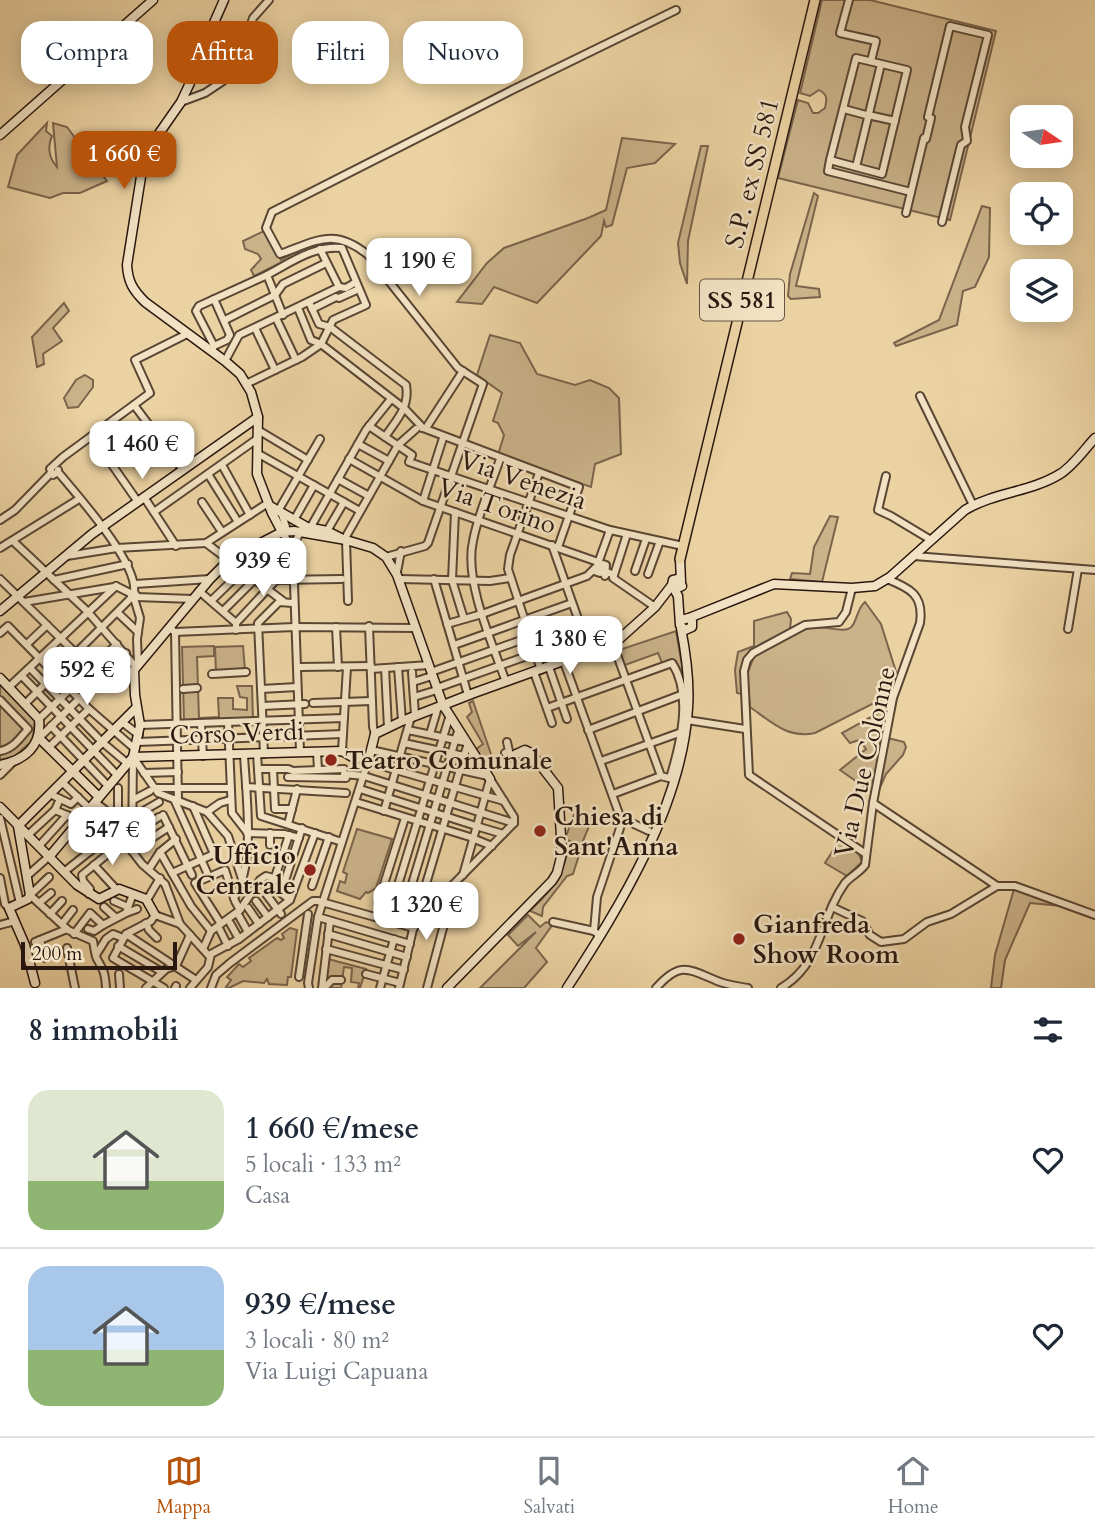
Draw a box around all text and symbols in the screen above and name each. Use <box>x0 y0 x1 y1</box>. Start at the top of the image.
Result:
chip: Compra <box>21 21 153 84</box>
chip: Affitta <box>167 21 278 84</box>
chip: Filtri <box>292 21 389 84</box>
chip: Nuovo <box>403 21 523 84</box>
street label: S.P. ex SS 581 <box>716 94 788 252</box>
north arrow <box>1010 105 1073 168</box>
map controls <box>1010 105 1073 322</box>
pin: 1 660 € <box>59 132 189 191</box>
text: 1 660 € <box>87 138 161 169</box>
button: locate <box>1010 182 1073 245</box>
pin: 1 190 € <box>354 238 484 298</box>
text: 1 190 € <box>382 245 456 276</box>
button: layers <box>1010 259 1073 322</box>
road number: SS 581 <box>700 279 784 320</box>
pin: 1 460 € <box>77 421 207 481</box>
text: 1 460 € <box>105 428 179 459</box>
street label: Via Venezia <box>455 442 591 518</box>
street label: Via Torino <box>433 469 561 543</box>
pin: 939 € <box>214 538 312 598</box>
text: 939 € <box>235 545 291 576</box>
pin: 1 380 € <box>505 616 635 676</box>
text: 1 380 € <box>533 623 607 654</box>
pin: 592 € <box>38 648 136 707</box>
text: 592 € <box>59 654 115 685</box>
street label: Via Due Colonne <box>826 663 904 861</box>
street label: Corso Verdi <box>169 713 305 753</box>
place label: Teatro Comunale <box>345 743 553 778</box>
marker: Teatro Comunale <box>323 752 339 768</box>
place label: Chiesa di Sant'Anna <box>554 799 678 864</box>
pin: 547 € <box>63 808 161 867</box>
text: 547 € <box>84 814 140 845</box>
marker: Chiesa di Sant'Anna <box>532 823 548 839</box>
place label: Ufficio Centrale <box>196 838 296 903</box>
marker: Ufficio Centrale <box>302 862 318 878</box>
pin: 1 320 € <box>361 883 491 942</box>
text: 1 320 € <box>389 889 463 920</box>
place label: Gianfreda Show Room <box>753 907 899 972</box>
marker: Gianfreda Show Room <box>731 931 747 947</box>
scale bar <box>21 939 177 971</box>
text: 200 m <box>32 941 82 967</box>
text: 8 immobili <box>28 1010 179 1051</box>
icon: filters <box>1029 1011 1067 1049</box>
text: 1 660 €/mese <box>245 1108 419 1149</box>
icon: home <box>84 1118 168 1202</box>
icon: heart <box>1029 1141 1067 1179</box>
text: 5 locali · 133 m² <box>245 1149 401 1180</box>
text: Casa <box>245 1180 290 1211</box>
text: 939 €/mese <box>245 1284 396 1325</box>
icon: home <box>84 1294 168 1378</box>
icon: heart <box>1029 1317 1067 1355</box>
text: 3 locali · 80 m² <box>245 1325 389 1356</box>
text: Via Luigi Capuana <box>245 1356 428 1387</box>
tab: Mappa <box>156 1452 211 1520</box>
tab: Salvati <box>523 1452 575 1520</box>
tab: Home <box>888 1452 939 1520</box>

